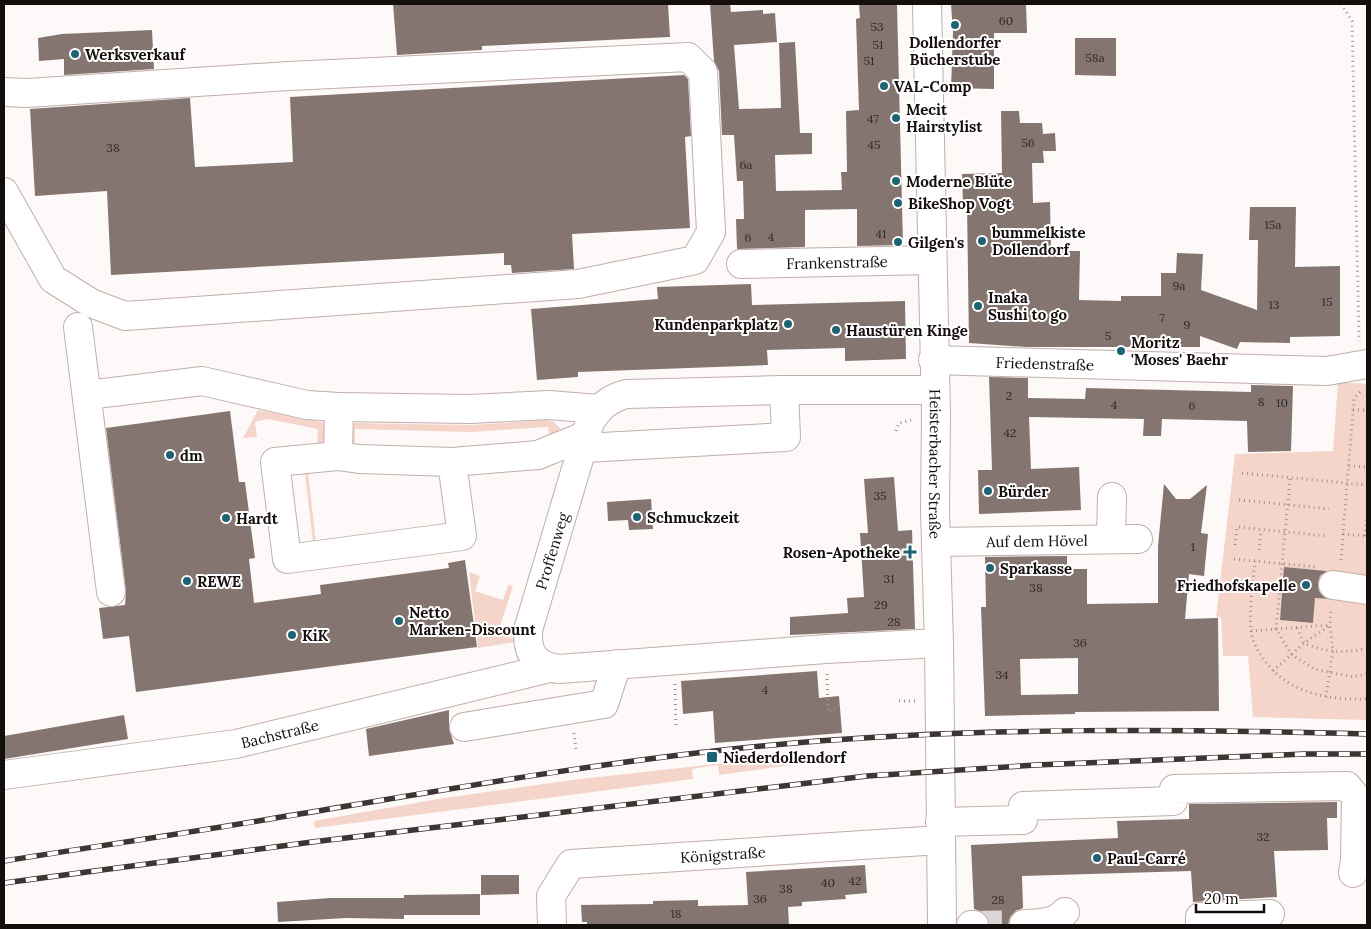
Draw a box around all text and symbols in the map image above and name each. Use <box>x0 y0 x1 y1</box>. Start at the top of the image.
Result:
house number: 60 <box>999 13 1013 28</box>
house number: 53 <box>870 19 884 34</box>
marker: Dollendorfer Bücherstube <box>949 19 961 31</box>
place label: Dollendorfer Bücherstube <box>909 33 1002 69</box>
house number: 51 <box>873 37 883 52</box>
place label: Werksverkauf <box>85 45 187 64</box>
marker: Werksverkauf <box>69 48 81 60</box>
house number: 58a <box>1085 50 1105 65</box>
house number: 51 <box>864 53 874 68</box>
place label: VAL-Comp <box>894 77 971 96</box>
marker: VAL-Comp <box>878 80 890 92</box>
place label: Mecit Hairstylist <box>906 100 983 136</box>
house number: 47 <box>867 111 879 126</box>
marker: Mecit Hairstylist <box>890 112 902 124</box>
house number: 56 <box>1021 135 1035 150</box>
house number: 45 <box>867 137 881 152</box>
house number: 38 <box>106 140 120 155</box>
house number: 6a <box>739 157 753 172</box>
place label: Moderne Blüte <box>906 172 1012 191</box>
marker: Moderne Blüte <box>890 175 902 187</box>
place label: BikeShop Vogt <box>908 194 1012 213</box>
marker: BikeShop Vogt <box>892 197 904 209</box>
house number: 15a <box>1264 217 1282 232</box>
place label: bummelkiste Dollendorf <box>991 223 1086 259</box>
house number: 41 <box>876 226 886 241</box>
house number: 4 <box>768 229 775 244</box>
house number: 6 <box>745 230 752 245</box>
place label: Gilgen's <box>908 233 964 252</box>
marker: bummelkiste Dollendorf <box>976 235 988 247</box>
marker: Gilgen's <box>892 236 904 248</box>
street label: Frankenstraße <box>786 251 888 273</box>
house number: 9a <box>1172 278 1186 293</box>
place label: Inaka Sushi to go <box>988 288 1067 324</box>
house number: 15 <box>1322 294 1332 309</box>
house number: 13 <box>1268 297 1280 312</box>
marker: Inaka Sushi to go <box>972 300 984 312</box>
house number: 7 <box>1159 310 1165 325</box>
place label: Kundenparkplatz <box>654 315 778 334</box>
house number: 9 <box>1184 317 1191 332</box>
marker: Kundenparkplatz <box>782 318 794 330</box>
place label: Haustüren Kinge <box>846 321 968 340</box>
marker: Haustüren Kinge <box>830 324 842 336</box>
house number: 5 <box>1105 328 1111 343</box>
place label: Moritz 'Moses' Baehr <box>1131 333 1229 369</box>
marker: Moritz 'Moses' Baehr <box>1115 345 1127 357</box>
street label: Friedenstraße <box>996 352 1094 374</box>
house number: 2 <box>1006 388 1012 403</box>
street label: Heisterbacher Straße <box>925 389 946 539</box>
house number: 8 <box>1258 394 1265 409</box>
house number: 10 <box>1276 395 1288 410</box>
house number: 4 <box>1111 397 1118 412</box>
house number: 6 <box>1189 398 1196 413</box>
house number: 42 <box>1004 425 1016 440</box>
place label: dm <box>180 446 203 465</box>
marker: dm <box>164 449 176 461</box>
place label: Bürder <box>998 482 1049 501</box>
marker: Bürder <box>982 485 994 497</box>
house number: 35 <box>873 488 887 503</box>
place label: Schmuckzeit <box>647 508 740 527</box>
place label: Hardt <box>236 509 279 528</box>
street label: Proffenweg <box>531 509 573 592</box>
marker: Schmuckzeit <box>631 511 643 523</box>
marker: Hardt <box>220 512 232 524</box>
street label: Auf dem Hövel <box>985 530 1088 551</box>
house number: 1 <box>1191 539 1195 554</box>
place label: Rosen-Apotheke <box>783 543 900 562</box>
marker: Rosen-Apotheke <box>904 546 916 558</box>
place label: Sparkasse <box>1000 559 1072 578</box>
marker: Sparkasse <box>984 562 996 574</box>
house number: 31 <box>883 571 895 586</box>
place label: REWE <box>197 572 241 591</box>
marker: REWE <box>181 575 193 587</box>
place label: Friedhofskapelle <box>1177 576 1296 595</box>
marker: Friedhofskapelle <box>1300 579 1312 591</box>
house number: 38 <box>1029 580 1043 595</box>
house number: 29 <box>874 597 888 612</box>
place label: Netto Marken-Discount <box>409 603 537 639</box>
house number: 28 <box>887 614 901 629</box>
marker: Netto Marken-Discount <box>393 615 405 627</box>
place label: KiK <box>302 626 328 645</box>
marker: KiK <box>286 629 298 641</box>
house number: 36 <box>1073 635 1087 650</box>
house number: 34 <box>995 667 1009 682</box>
house number: 4 <box>762 682 769 697</box>
street label: Bachstraße <box>239 715 320 752</box>
place label: Niederdollendorf <box>723 748 847 767</box>
marker: Niederdollendorf <box>705 750 719 764</box>
house number: 32 <box>1256 829 1270 844</box>
street label: Königstraße <box>680 842 766 866</box>
place label: Paul-Carré <box>1107 849 1186 868</box>
marker: Paul-Carré <box>1091 852 1103 864</box>
house number: 42 <box>849 873 861 888</box>
house number: 40 <box>821 875 835 890</box>
house number: 38 <box>779 881 793 896</box>
scale bar <box>1196 882 1264 914</box>
text: 20 m <box>1204 889 1239 908</box>
house number: 36 <box>753 891 767 906</box>
house number: 28 <box>991 892 1005 907</box>
house number: 18 <box>670 906 682 921</box>

